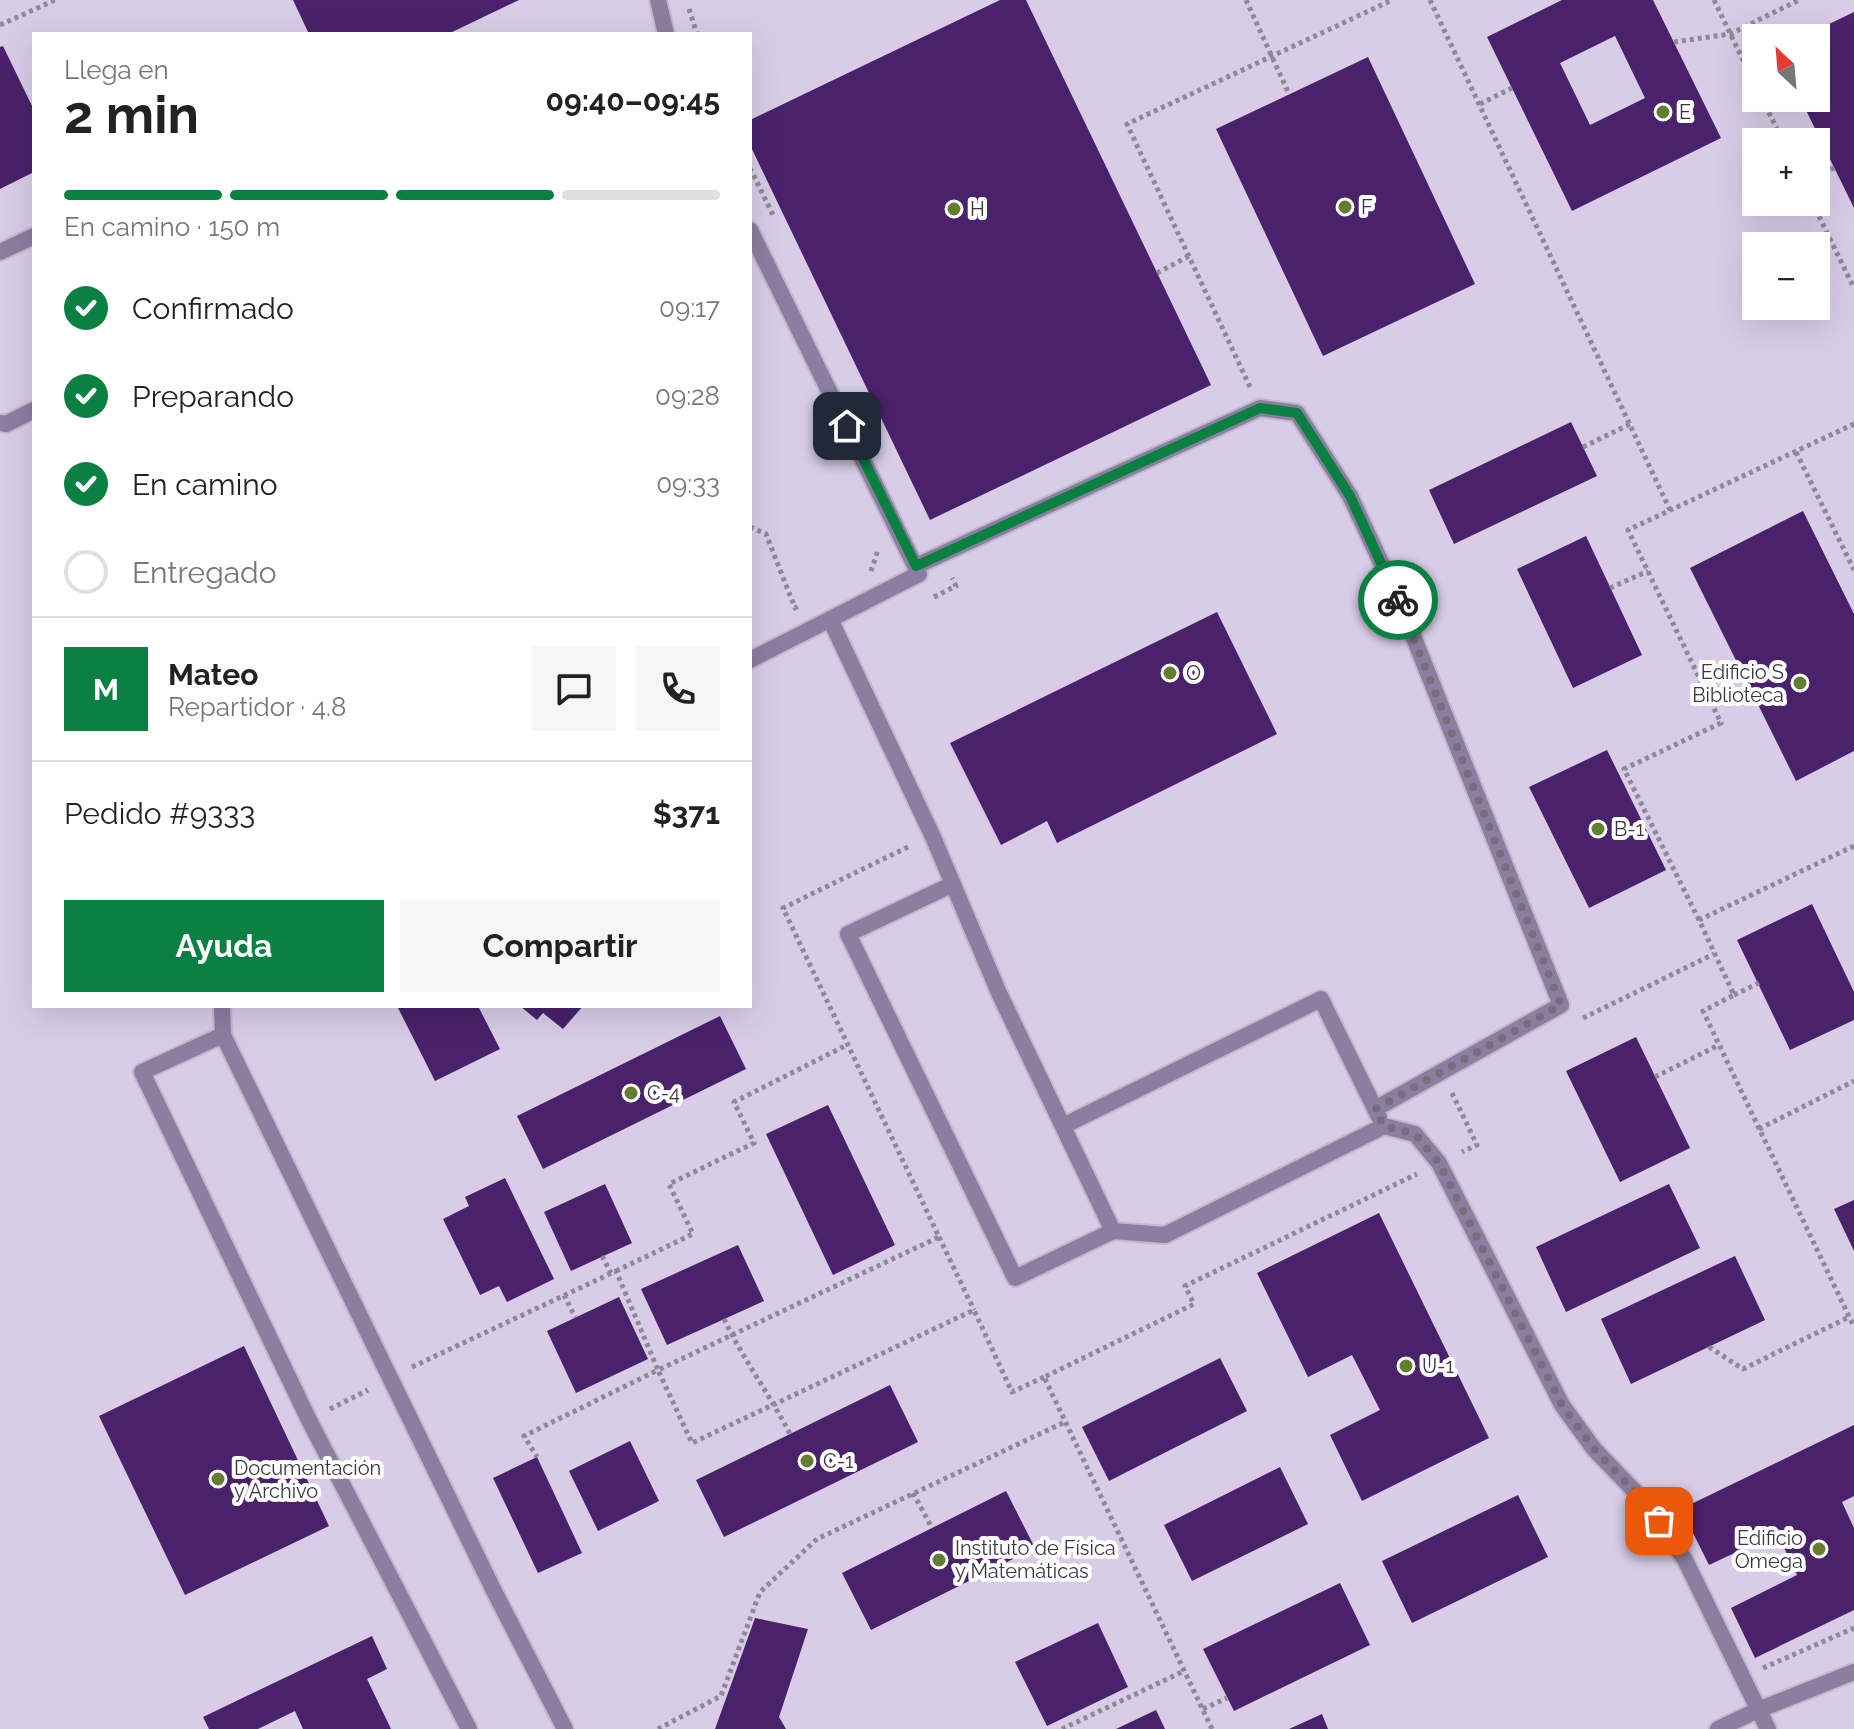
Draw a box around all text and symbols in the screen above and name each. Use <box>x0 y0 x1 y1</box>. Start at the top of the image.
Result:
north arrow <box>1742 24 1830 112</box>
map controls <box>1742 24 1830 320</box>
text: Llega en <box>64 55 169 85</box>
text: 09:40–09:45 <box>546 83 720 118</box>
text: 2 min <box>64 84 199 145</box>
place label: E <box>1679 100 1691 124</box>
marker: E <box>1654 103 1672 121</box>
button: + <box>1742 128 1830 216</box>
place label: F <box>1361 195 1373 219</box>
place label: H <box>970 197 985 221</box>
marker: F <box>1336 198 1354 216</box>
marker: H <box>945 200 963 218</box>
text: En camino · 150 m <box>64 212 280 242</box>
button: − <box>1742 232 1830 320</box>
icon: check <box>64 286 108 330</box>
text: Confirmado <box>132 291 294 326</box>
text: 09:17 <box>659 293 720 323</box>
icon: check <box>64 374 108 418</box>
text: Preparando <box>132 379 294 414</box>
text: 09:28 <box>655 381 720 411</box>
pin <box>813 392 881 460</box>
icon: home <box>825 404 869 448</box>
icon: check <box>64 462 108 506</box>
text: En camino <box>132 467 278 502</box>
text: 09:33 <box>656 469 720 499</box>
text: Entregado <box>132 555 277 590</box>
courier <box>1358 560 1438 640</box>
icon: bike <box>1376 578 1420 622</box>
button: chat <box>532 647 616 731</box>
button: phone <box>636 647 720 731</box>
text: Mateo <box>168 657 258 692</box>
place label: Edificio S Biblioteca <box>1692 660 1784 707</box>
place label: O <box>1186 661 1201 685</box>
marker: O <box>1161 664 1179 682</box>
text: M <box>93 672 119 707</box>
marker: Edificio S Biblioteca <box>1791 674 1809 692</box>
text: Repartidor · 4.8 <box>168 692 346 722</box>
text: Pedido #9333 <box>64 796 255 831</box>
text: $371 <box>653 796 720 831</box>
place label: B-1 <box>1614 817 1645 841</box>
marker: B-1 <box>1589 820 1607 838</box>
button: Ayuda <box>64 900 384 992</box>
button: Compartir <box>400 900 720 992</box>
place label: C-4 <box>647 1081 680 1105</box>
marker: C-4 <box>622 1084 640 1102</box>
place label: U-1 <box>1422 1354 1454 1378</box>
marker: U-1 <box>1397 1357 1415 1375</box>
place label: C-1 <box>823 1449 854 1473</box>
marker: C-1 <box>798 1452 816 1470</box>
place label: Documentación y Archivo <box>234 1456 381 1503</box>
marker: Documentación y Archivo <box>209 1470 227 1488</box>
pin <box>1625 1487 1693 1555</box>
icon: bag <box>1637 1499 1681 1543</box>
place label: Edificio Omega <box>1735 1526 1803 1573</box>
place label: Instituto de Física y Matemáticas <box>955 1536 1116 1583</box>
marker: Edificio Omega <box>1810 1540 1828 1558</box>
marker: Instituto de Física y Matemáticas <box>930 1551 948 1569</box>

